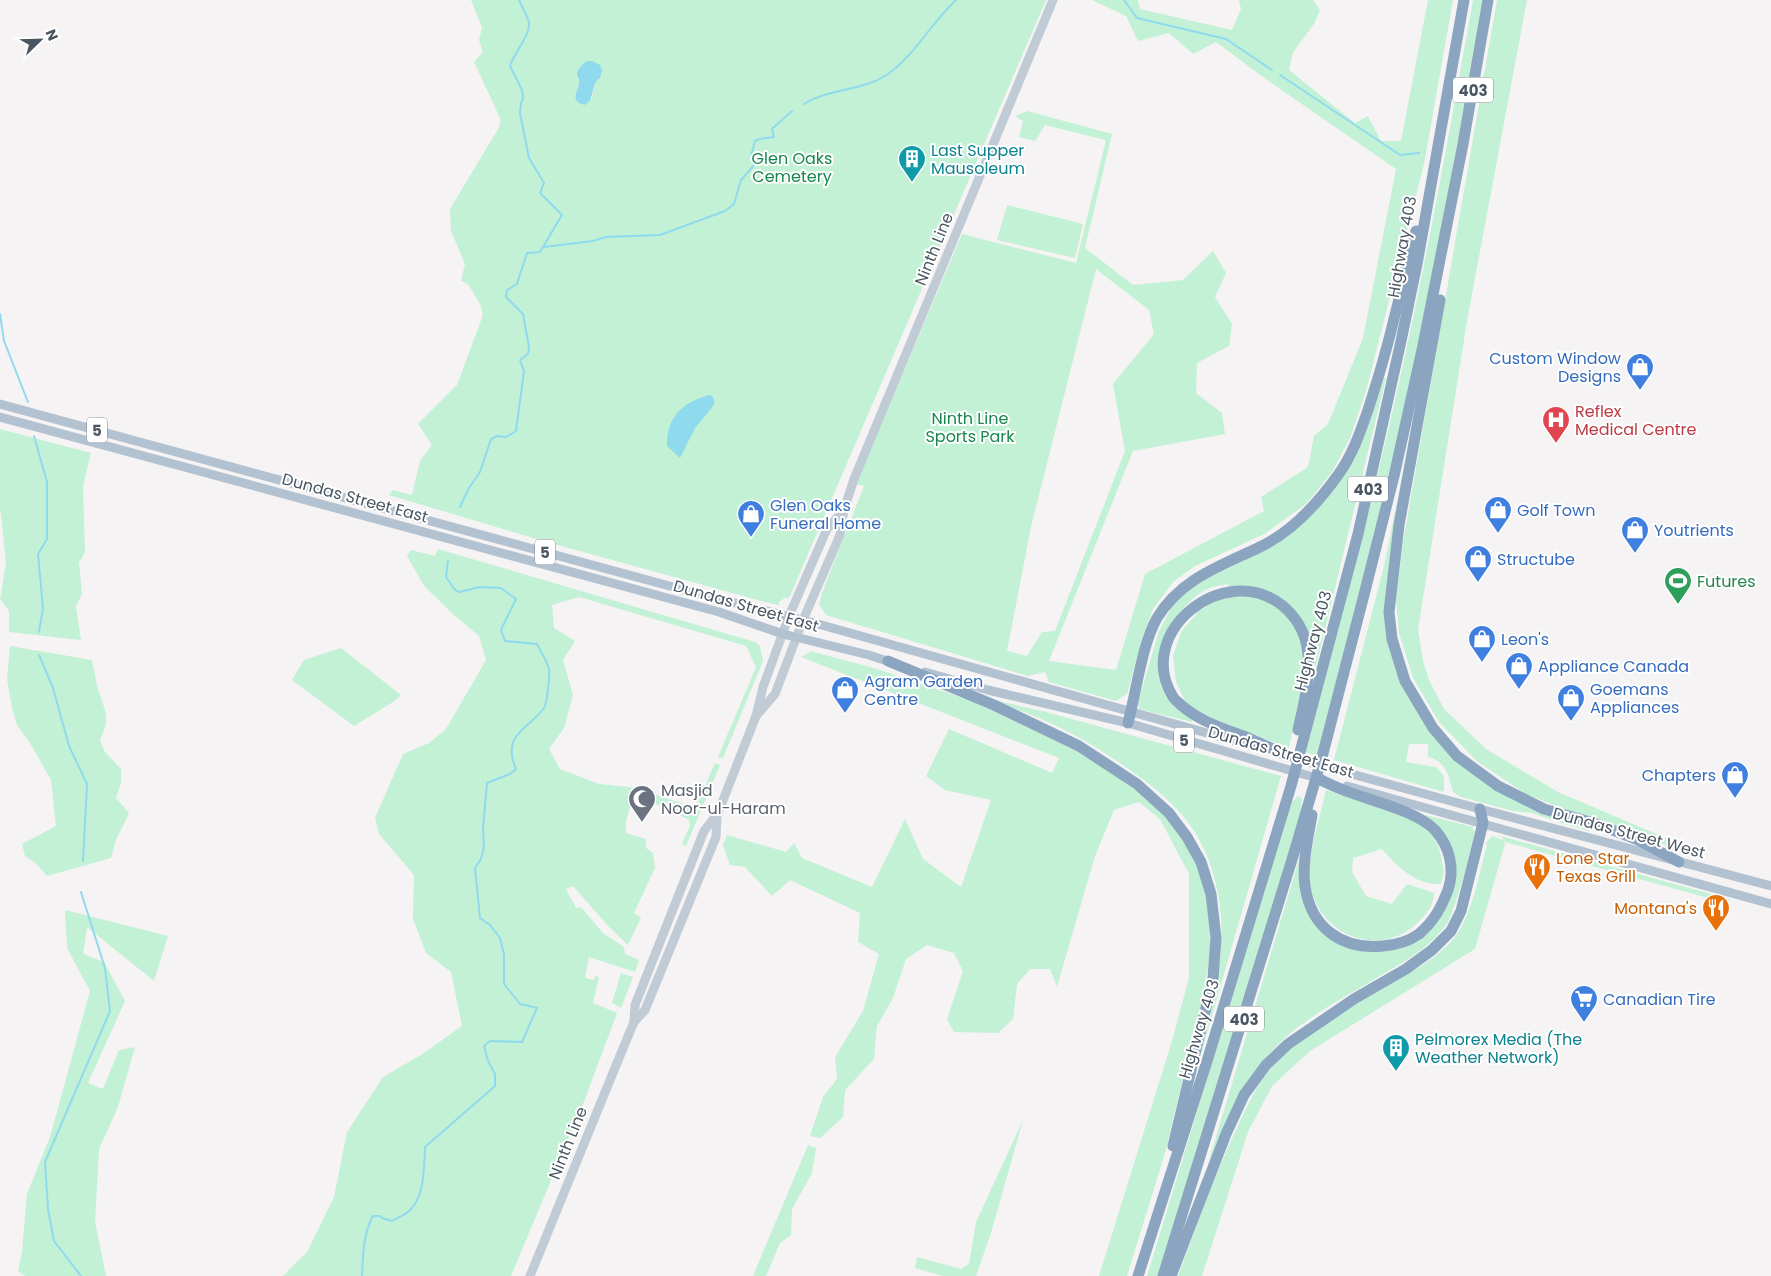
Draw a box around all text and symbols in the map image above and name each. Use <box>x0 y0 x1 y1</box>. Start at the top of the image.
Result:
north arrow <box>15 15 65 65</box>
text: N <box>41 26 63 44</box>
road number: 403 <box>1453 78 1493 102</box>
place label: Last Supper Mausoleum <box>931 139 1025 180</box>
building icon: Last Supper Mausoleum <box>897 144 927 183</box>
park label: Glen Oaks Cemetery <box>752 147 832 188</box>
street label: Highway 403 <box>1382 194 1422 300</box>
street label: Ninth Line <box>909 209 959 289</box>
place label: Custom Window Designs <box>1489 347 1621 388</box>
shop icon: Custom Window Designs <box>1625 352 1655 391</box>
place label: Reflex Medical Centre <box>1575 400 1696 441</box>
hospital icon: Reflex Medical Centre <box>1541 405 1571 444</box>
park label: Ninth Line Sports Park <box>925 407 1015 448</box>
road number: 5 <box>87 418 107 442</box>
street label: Dundas Street East <box>279 467 431 529</box>
road number: 403 <box>1348 476 1388 502</box>
place label: Glen Oaks Funeral Home <box>770 494 881 535</box>
shop icon: Golf Town <box>1483 495 1513 534</box>
shop icon: Glen Oaks Funeral Home <box>736 499 766 538</box>
place label: Golf Town <box>1517 499 1595 522</box>
shop icon: Youtrients <box>1620 515 1650 554</box>
place label: Youtrients <box>1654 519 1734 542</box>
road number: 5 <box>535 540 555 564</box>
shop icon: Structube <box>1463 544 1493 583</box>
place label: Structube <box>1497 548 1575 571</box>
sports icon: Futures <box>1663 566 1693 605</box>
place label: Futures <box>1697 570 1756 593</box>
street label: Dundas Street East <box>671 574 822 638</box>
street label: Highway 403 <box>1289 588 1337 694</box>
shop icon: Leon's <box>1467 624 1497 663</box>
place label: Leon's <box>1501 628 1549 651</box>
shop icon: Appliance Canada <box>1504 651 1534 690</box>
place label: Appliance Canada <box>1538 655 1689 678</box>
place label: Agram Garden Centre <box>864 670 983 711</box>
shop icon: Agram Garden Centre <box>830 675 860 714</box>
place label: Goemans Appliances <box>1590 678 1679 719</box>
shop icon: Goemans Appliances <box>1556 683 1586 722</box>
street label: Dundas Street East <box>1206 720 1357 784</box>
road number: 5 <box>1174 728 1194 752</box>
shop icon: Chapters <box>1720 760 1750 799</box>
place label: Chapters <box>1642 764 1716 787</box>
place label: Masjid Noor-ul-Haram <box>661 779 786 820</box>
mosque icon: Masjid Noor-ul-Haram <box>627 784 657 823</box>
street label: Dundas Street West <box>1550 802 1708 864</box>
place label: Lone Star Texas Grill <box>1556 847 1636 888</box>
restaurant icon: Lone Star Texas Grill <box>1522 852 1552 891</box>
restaurant icon: Montana's <box>1701 893 1731 932</box>
place label: Montana's <box>1614 897 1697 920</box>
street label: Highway 403 <box>1173 976 1225 1082</box>
supermarket icon: Canadian Tire <box>1569 984 1599 1023</box>
place label: Canadian Tire <box>1603 988 1716 1011</box>
road number: 403 <box>1224 1006 1264 1032</box>
place label: Pelmorex Media (The Weather Network) <box>1415 1028 1582 1069</box>
building icon: Pelmorex Media (The Weather Network) <box>1381 1033 1411 1072</box>
street label: Ninth Line <box>543 1103 593 1183</box>

